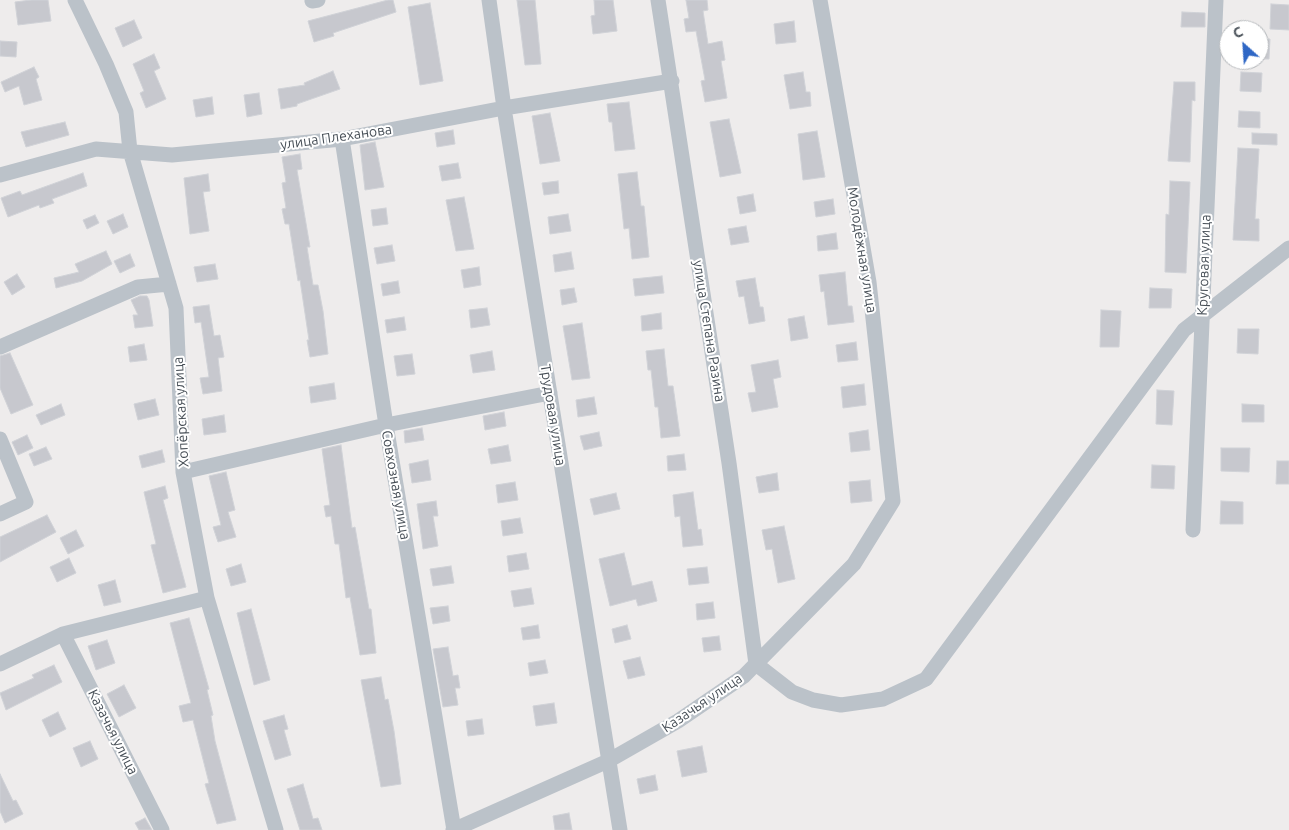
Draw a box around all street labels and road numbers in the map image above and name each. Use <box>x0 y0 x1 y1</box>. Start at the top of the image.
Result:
street label: улица Плеханова <box>279 121 393 153</box>
street label: Молодёжная улица <box>844 186 880 314</box>
street label: Круговая улица <box>1194 214 1214 316</box>
street label: улица Степана Разина <box>689 259 729 403</box>
street label: Хопёрская улица <box>170 356 192 468</box>
street label: Трудовая улица <box>537 363 569 467</box>
street label: Совхозная улица <box>378 429 414 541</box>
street label: Казачья улица <box>659 670 745 736</box>
street label: Казачья улица <box>84 687 142 777</box>

